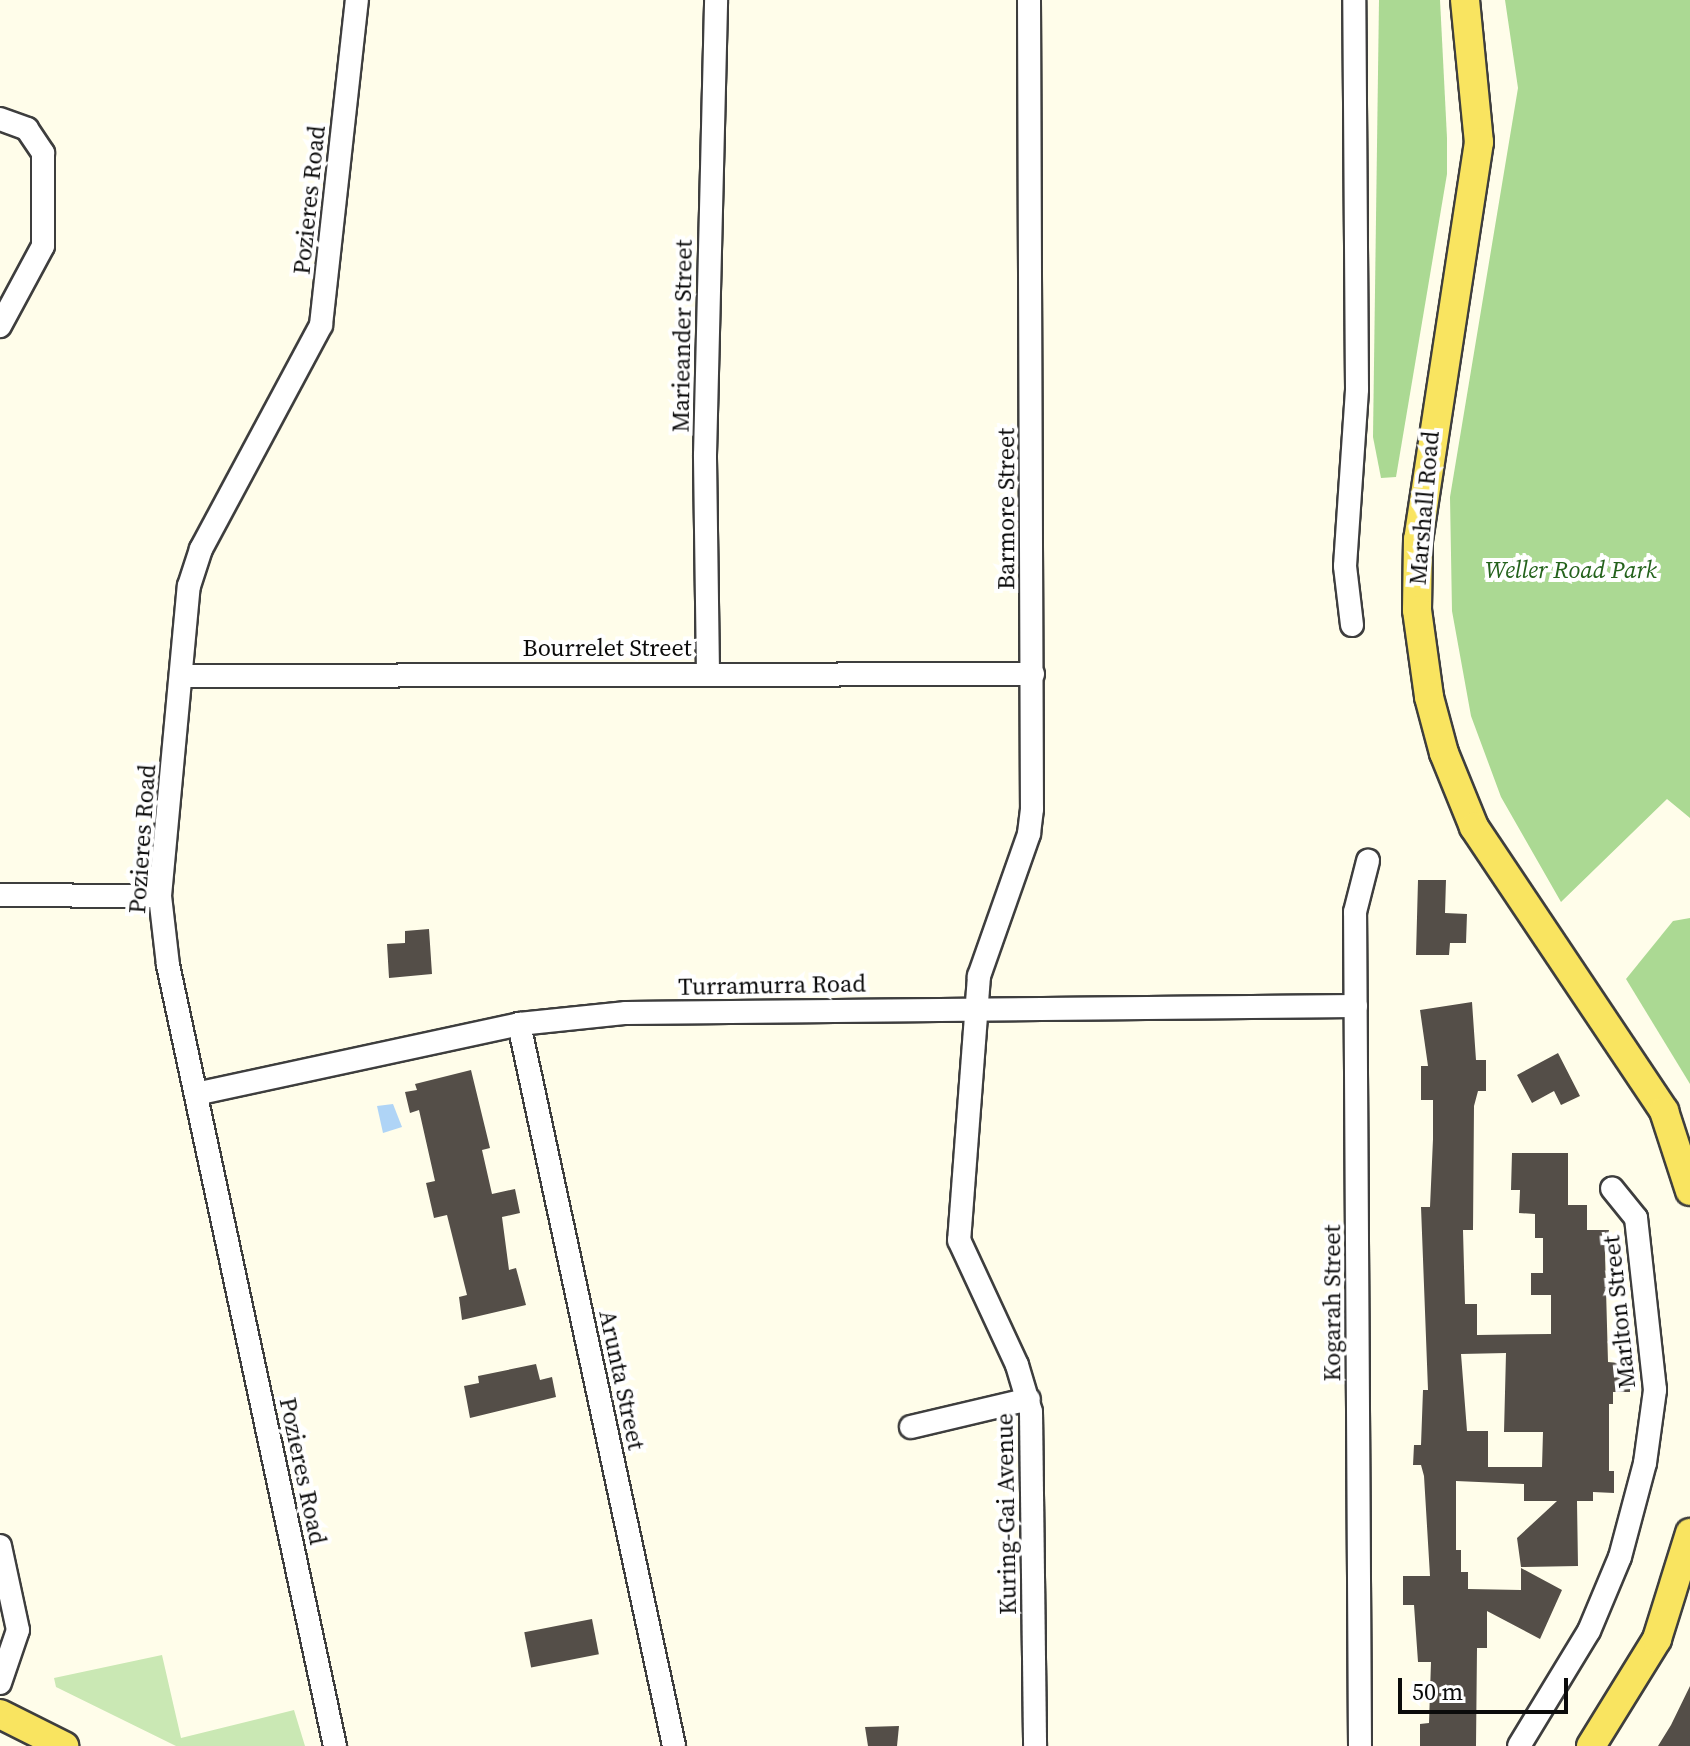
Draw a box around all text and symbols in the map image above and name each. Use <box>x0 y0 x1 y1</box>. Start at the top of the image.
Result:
street label: Pozieres Road <box>287 124 331 276</box>
street label: Marieander Street <box>666 239 698 433</box>
street label: Barmore Street <box>992 428 1020 590</box>
street label: Marshall Road <box>1403 430 1445 586</box>
park label: Weller Road Park <box>1485 556 1657 584</box>
street label: Bourrelet Street <box>523 634 691 662</box>
street label: Pozieres Road <box>122 763 162 915</box>
street label: Turramurra Road <box>678 969 866 1001</box>
street label: Kogarah Street <box>1318 1225 1346 1381</box>
street label: Marlton Street <box>1597 1234 1641 1390</box>
street label: Arunta Street <box>593 1307 651 1453</box>
street label: Pozieres Road <box>273 1395 333 1547</box>
street label: Kuring-Gai Avenue <box>990 1413 1022 1615</box>
scale bar <box>1402 1662 1572 1712</box>
text: 50 m <box>1412 1675 1463 1708</box>

